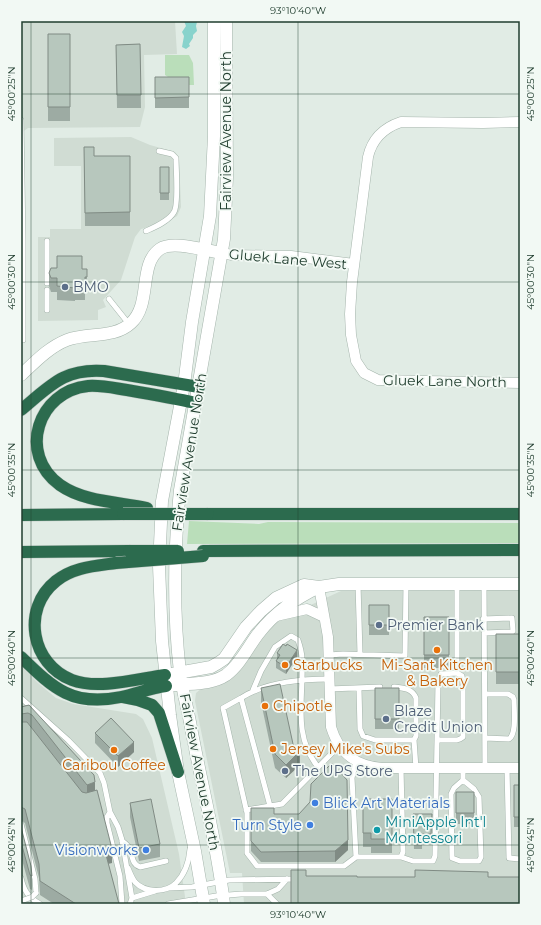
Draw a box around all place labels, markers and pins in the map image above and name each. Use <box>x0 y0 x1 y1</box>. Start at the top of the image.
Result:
place label: BMO <box>73 278 109 296</box>
marker: BMO <box>60 282 70 292</box>
place label: Premier Bank <box>387 616 484 634</box>
marker: Premier Bank <box>374 620 384 630</box>
marker: Mi-Sant Kitchen & Bakery <box>432 645 442 655</box>
place label: Starbucks <box>293 656 363 674</box>
place label: Mi-Sant Kitchen & Bakery <box>381 656 493 690</box>
marker: Starbucks <box>280 660 290 670</box>
place label: Chipotle <box>273 697 332 715</box>
marker: Chipotle <box>260 701 270 711</box>
place label: Blaze Credit Union <box>394 702 483 736</box>
marker: Blaze Credit Union <box>381 714 391 724</box>
place label: Jersey Mike's Subs <box>280 740 410 758</box>
marker: Jersey Mike's Subs <box>268 744 278 754</box>
marker: Caribou Coffee <box>109 745 119 755</box>
place label: Caribou Coffee <box>62 756 166 774</box>
place label: The UPS Store <box>293 762 393 780</box>
marker: The UPS Store <box>280 766 290 776</box>
place label: Blick Art Materials <box>323 794 450 812</box>
marker: Blick Art Materials <box>310 798 320 808</box>
place label: MiniApple Int'l Montessori <box>385 813 486 847</box>
place label: Turn Style <box>233 816 302 834</box>
marker: Turn Style <box>305 820 315 830</box>
marker: MiniApple Int'l Montessori <box>372 825 382 835</box>
place label: Visionworks <box>55 841 138 859</box>
marker: Visionworks <box>141 845 151 855</box>

